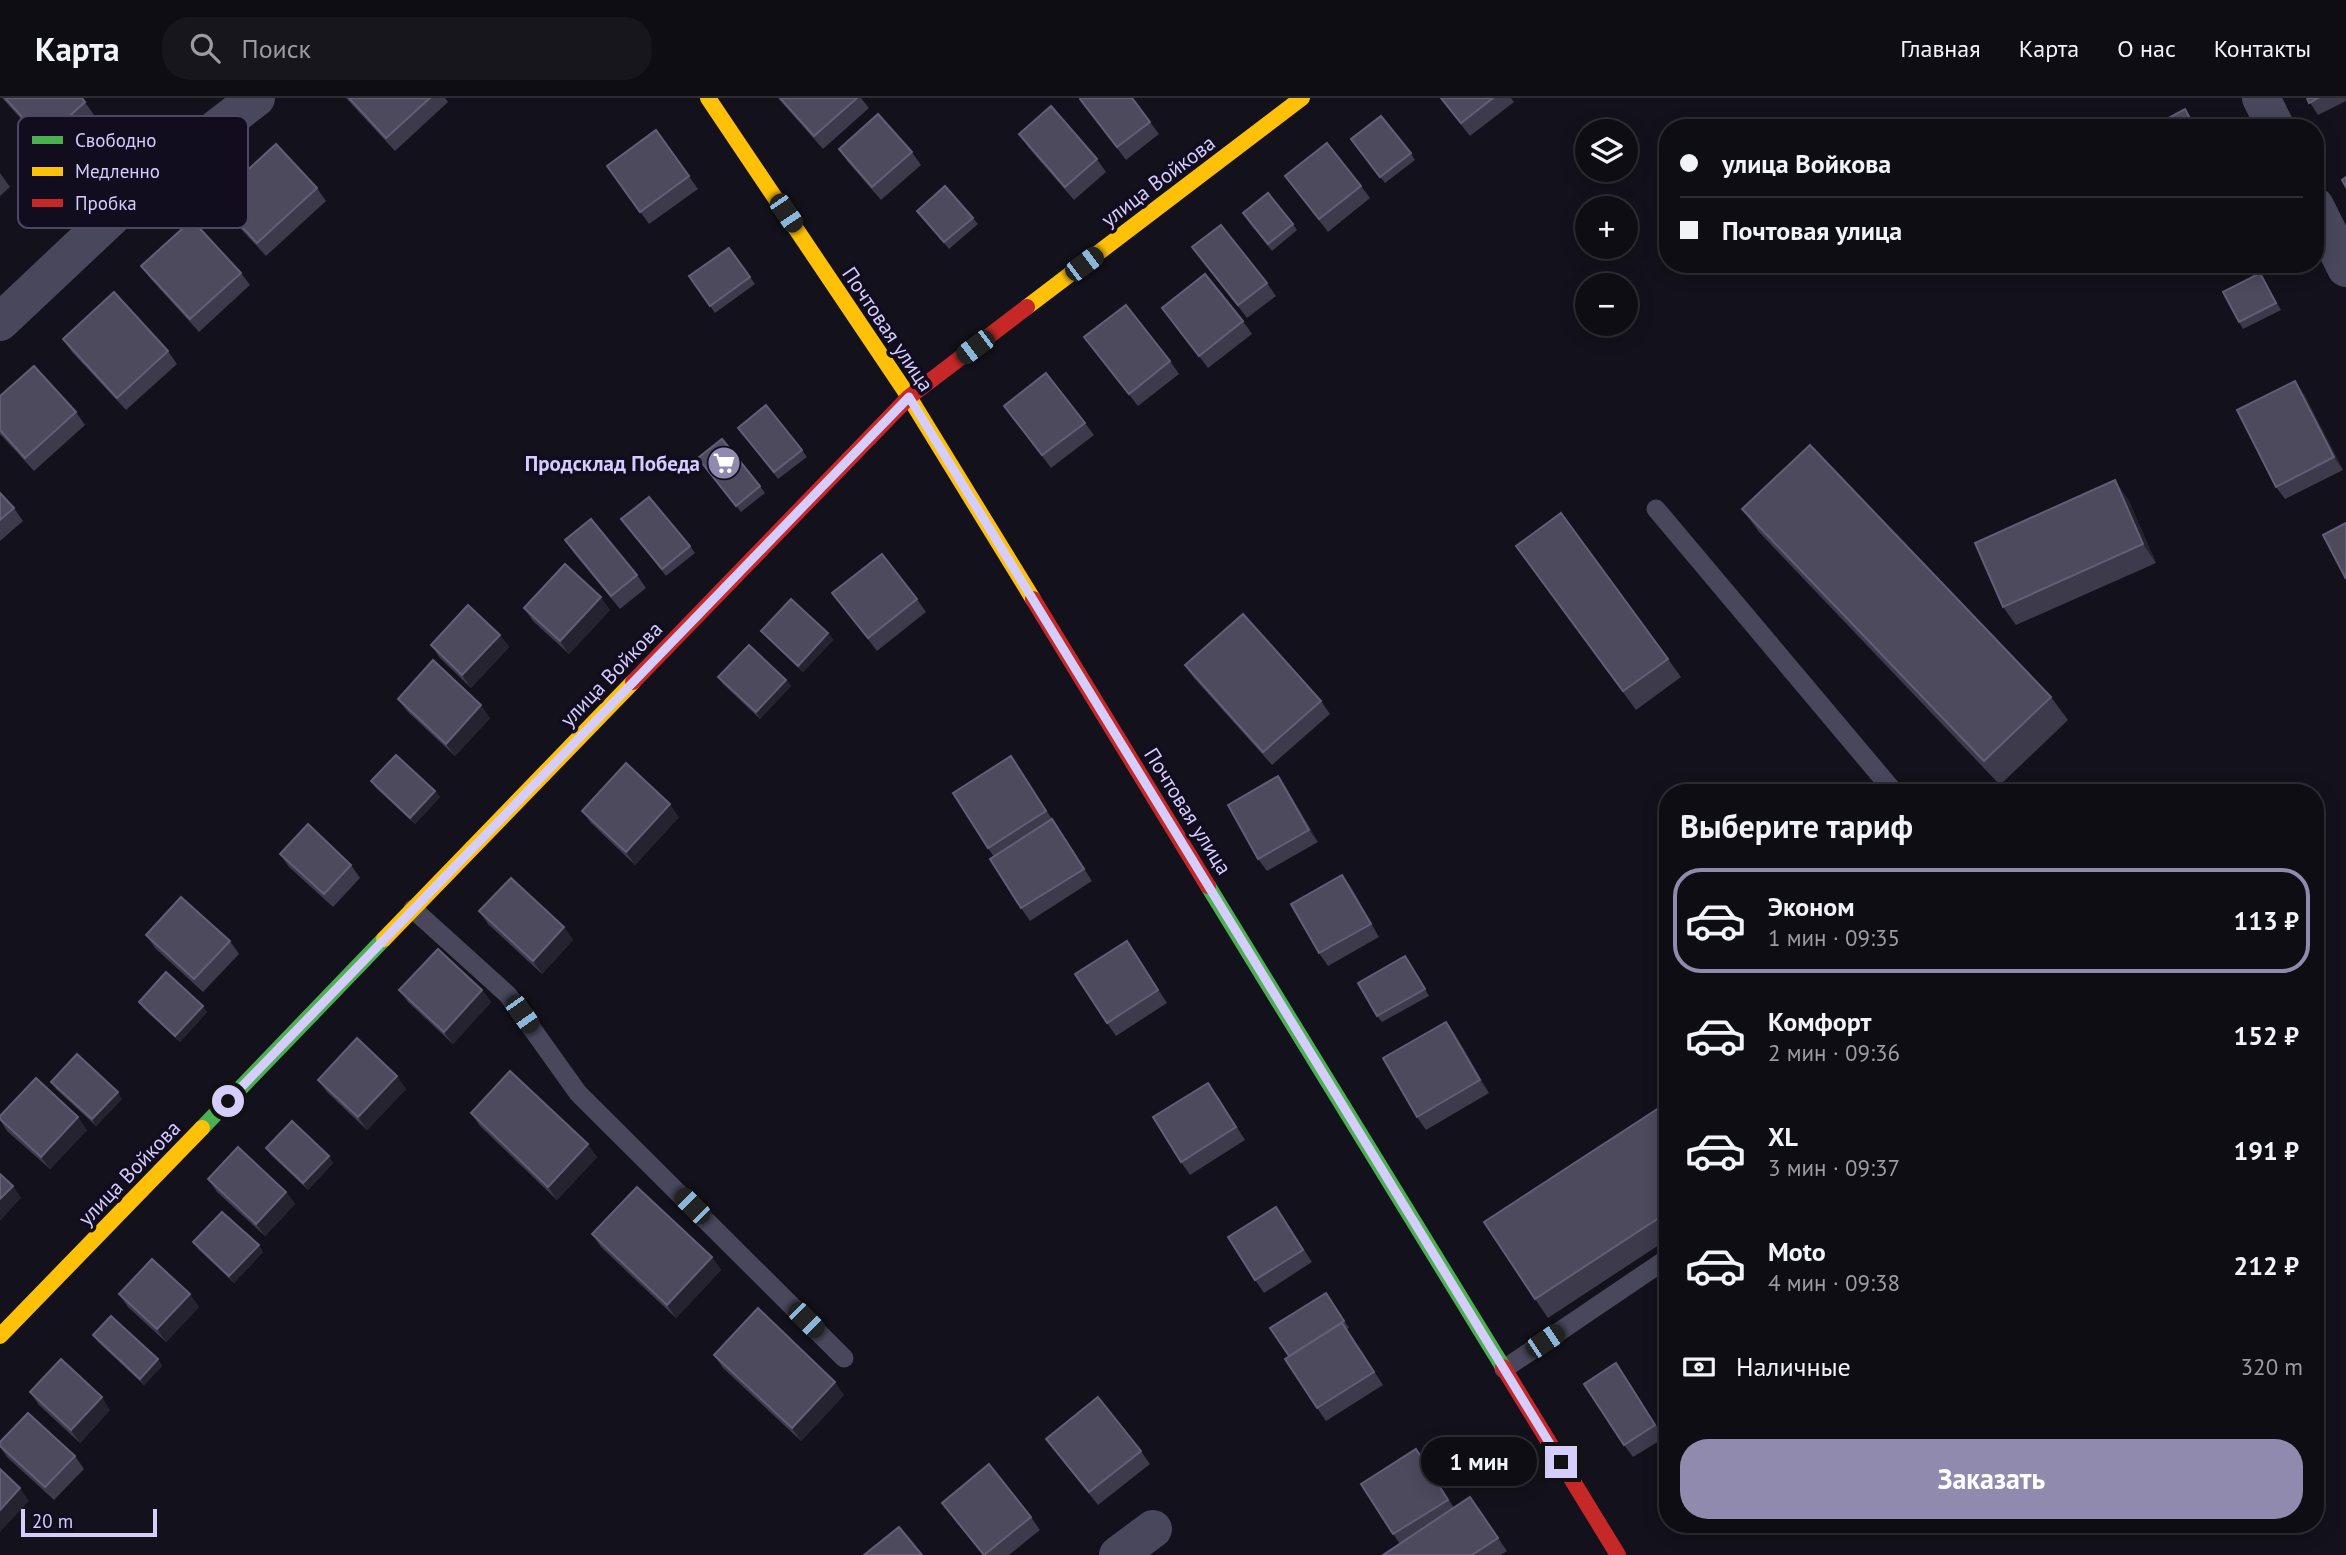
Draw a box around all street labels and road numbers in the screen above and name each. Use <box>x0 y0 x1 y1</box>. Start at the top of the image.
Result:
street label: улица Войкова <box>1096 129 1220 233</box>
street label: Почтовая улица <box>836 262 940 396</box>
street label: улица Войкова <box>554 616 668 732</box>
street label: Почтовая улица <box>1138 743 1238 879</box>
street label: улица Войкова <box>72 1115 186 1231</box>

